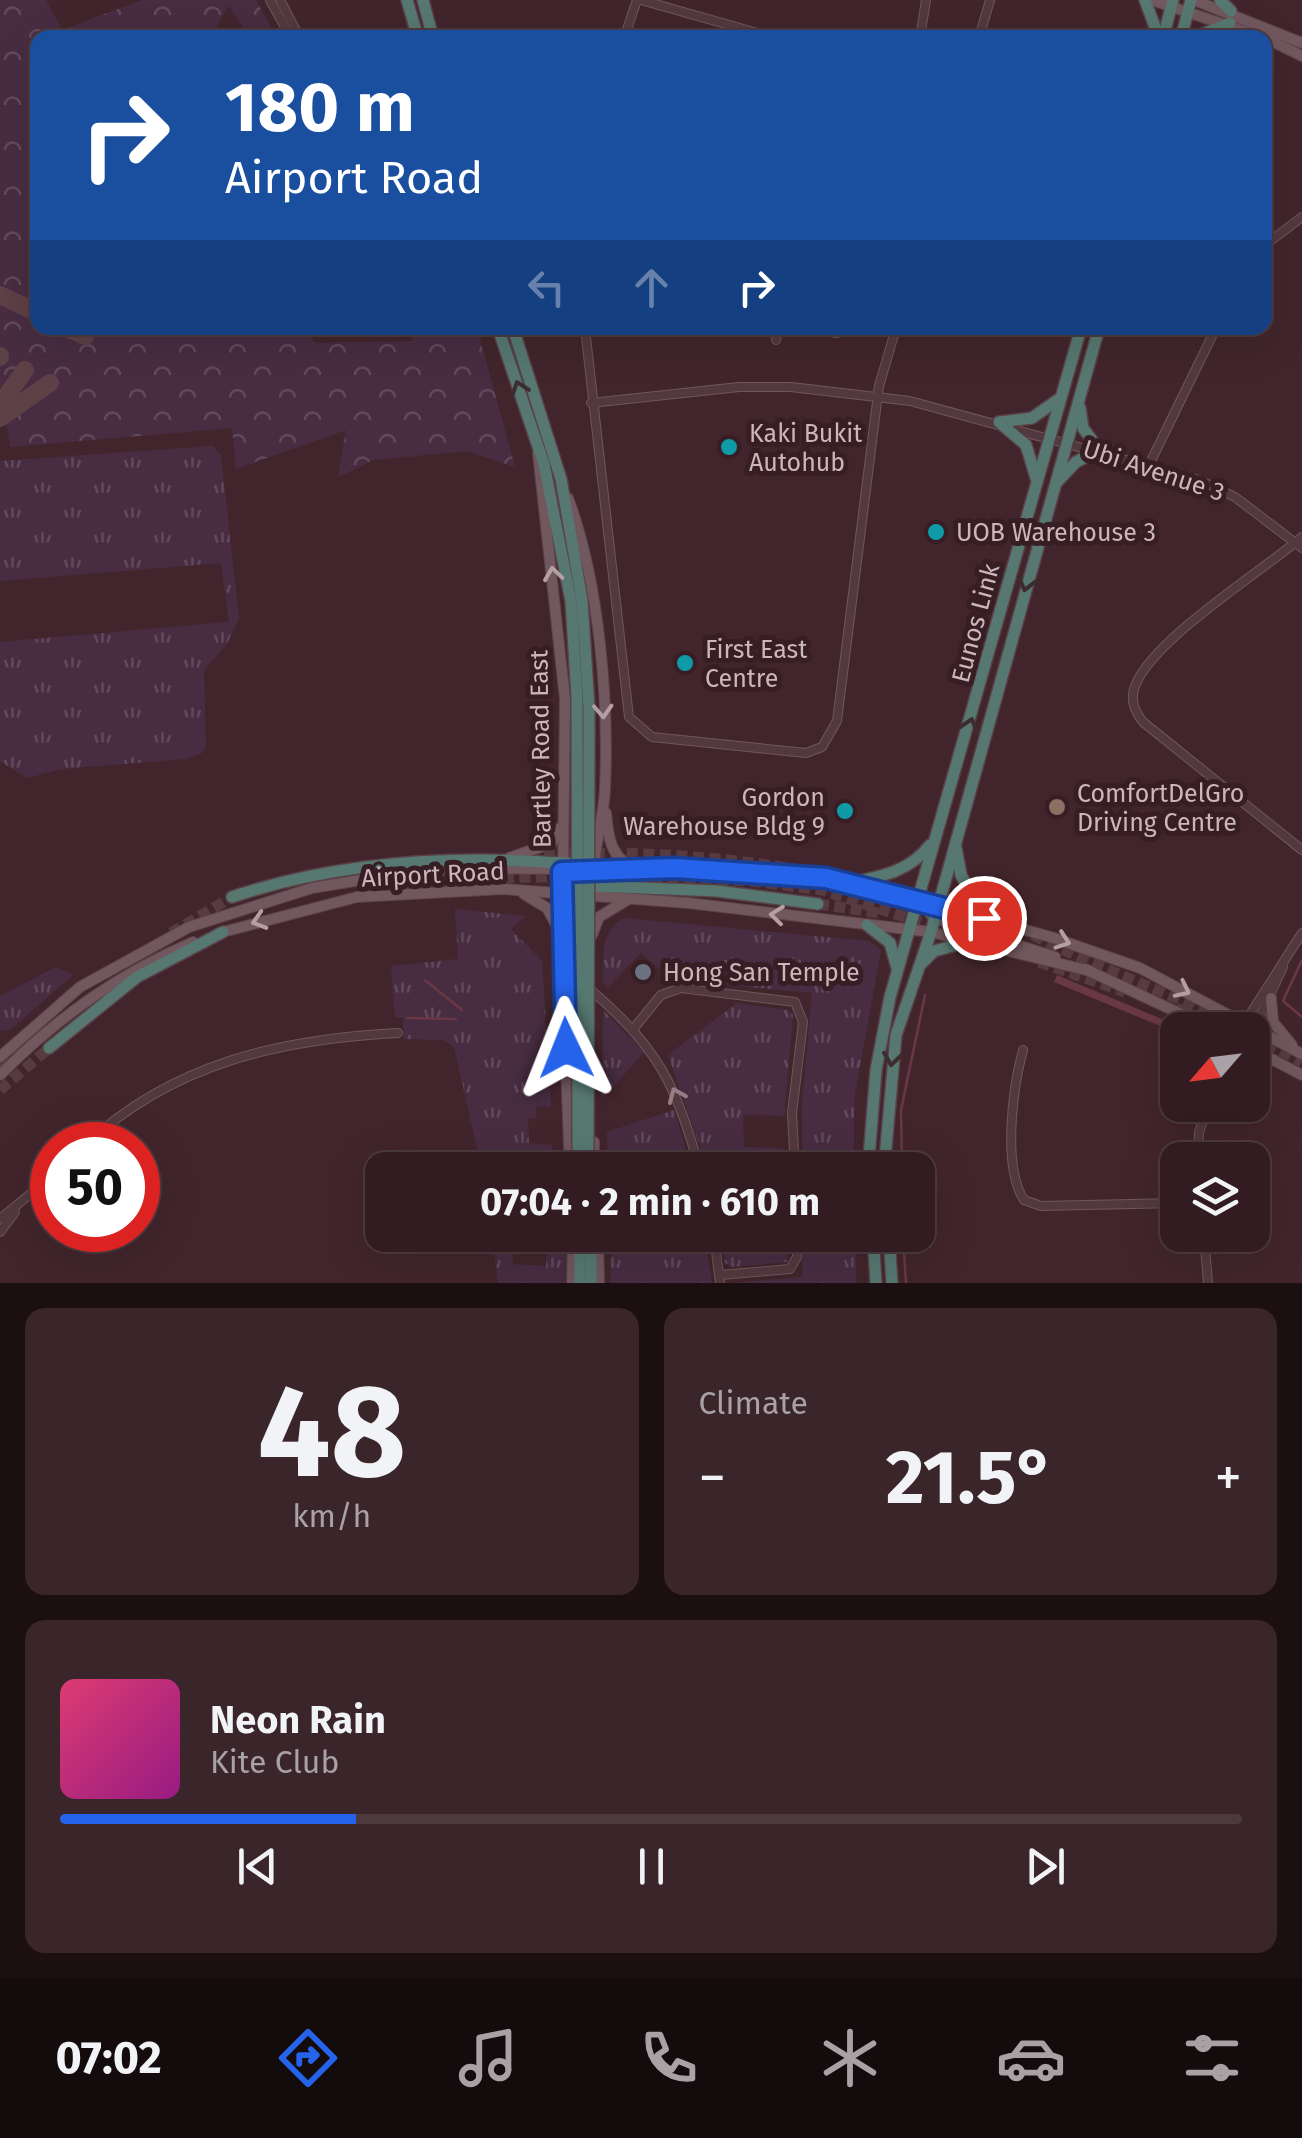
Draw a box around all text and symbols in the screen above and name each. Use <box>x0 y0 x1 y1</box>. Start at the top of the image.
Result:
text: 180 m <box>225 66 415 150</box>
icon: right <box>60 70 190 200</box>
text: Airport Road <box>225 151 483 205</box>
icon: left <box>519 260 574 315</box>
icon: ahead <box>624 260 679 315</box>
icon: right <box>729 260 784 315</box>
one-way arrow <box>510 381 530 398</box>
place label: Kaki Bukit Autohub <box>749 419 863 478</box>
street label: Ubi Avenue 3 <box>1079 434 1228 508</box>
marker: Kaki Bukit Autohub <box>718 436 740 458</box>
place label: UOB Warehouse 3 <box>956 518 1156 548</box>
marker: UOB Warehouse 3 <box>925 521 947 543</box>
street label: Eunos Link <box>946 560 1006 686</box>
one-way arrow <box>543 566 564 582</box>
one-way arrow <box>1017 574 1038 591</box>
place label: First East Centre <box>705 635 808 694</box>
street label: Bartley Road East <box>524 649 558 848</box>
marker: First East Centre <box>674 652 696 674</box>
one-way arrow <box>592 703 613 719</box>
one-way arrow <box>958 717 979 734</box>
place label: ComfortDelGro Driving Centre <box>1077 779 1244 838</box>
place label: Gordon Warehouse Bldg 9 <box>623 783 825 842</box>
marker: ComfortDelGro Driving Centre <box>1046 796 1068 818</box>
marker: Gordon Warehouse Bldg 9 <box>834 800 856 822</box>
street label: Airport Road <box>361 856 505 894</box>
pin <box>942 876 1027 961</box>
icon: arrive <box>957 891 1012 946</box>
one-way arrow <box>769 905 785 926</box>
one-way arrow <box>251 909 268 930</box>
one-way arrow <box>1053 929 1070 950</box>
place label: Hong San Temple <box>663 958 860 988</box>
marker: Hong San Temple <box>632 961 654 983</box>
one-way arrow <box>1173 977 1191 997</box>
position arrow <box>514 996 618 1100</box>
north arrow <box>1160 1012 1270 1122</box>
map controls <box>1160 1012 1270 1252</box>
one-way arrow <box>882 1050 903 1067</box>
one-way arrow <box>667 1087 687 1105</box>
speed limit sign: 50 <box>30 1122 160 1252</box>
button: layers <box>1160 1142 1270 1252</box>
text: 07:04 · 2 min · 610 m <box>480 1179 820 1225</box>
text: 48 <box>257 1354 406 1510</box>
text: Climate <box>699 1384 808 1422</box>
text: 21.5° <box>886 1433 1055 1523</box>
text: − <box>699 1445 726 1511</box>
text: + <box>1215 1445 1242 1511</box>
text: km/h <box>292 1497 371 1535</box>
text: Neon Rain <box>210 1697 386 1743</box>
text: Kite Club <box>210 1743 339 1781</box>
icon: previous <box>230 1839 285 1894</box>
icon: pause <box>624 1839 679 1894</box>
icon: next <box>1018 1839 1073 1894</box>
icon: directions <box>273 2023 343 2093</box>
icon: music <box>453 2023 523 2093</box>
icon: phone <box>634 2023 704 2093</box>
icon: climate <box>815 2023 885 2093</box>
icon: car <box>996 2023 1066 2093</box>
icon: filters <box>1177 2023 1247 2093</box>
text: 07:02 <box>55 2031 162 2085</box>

